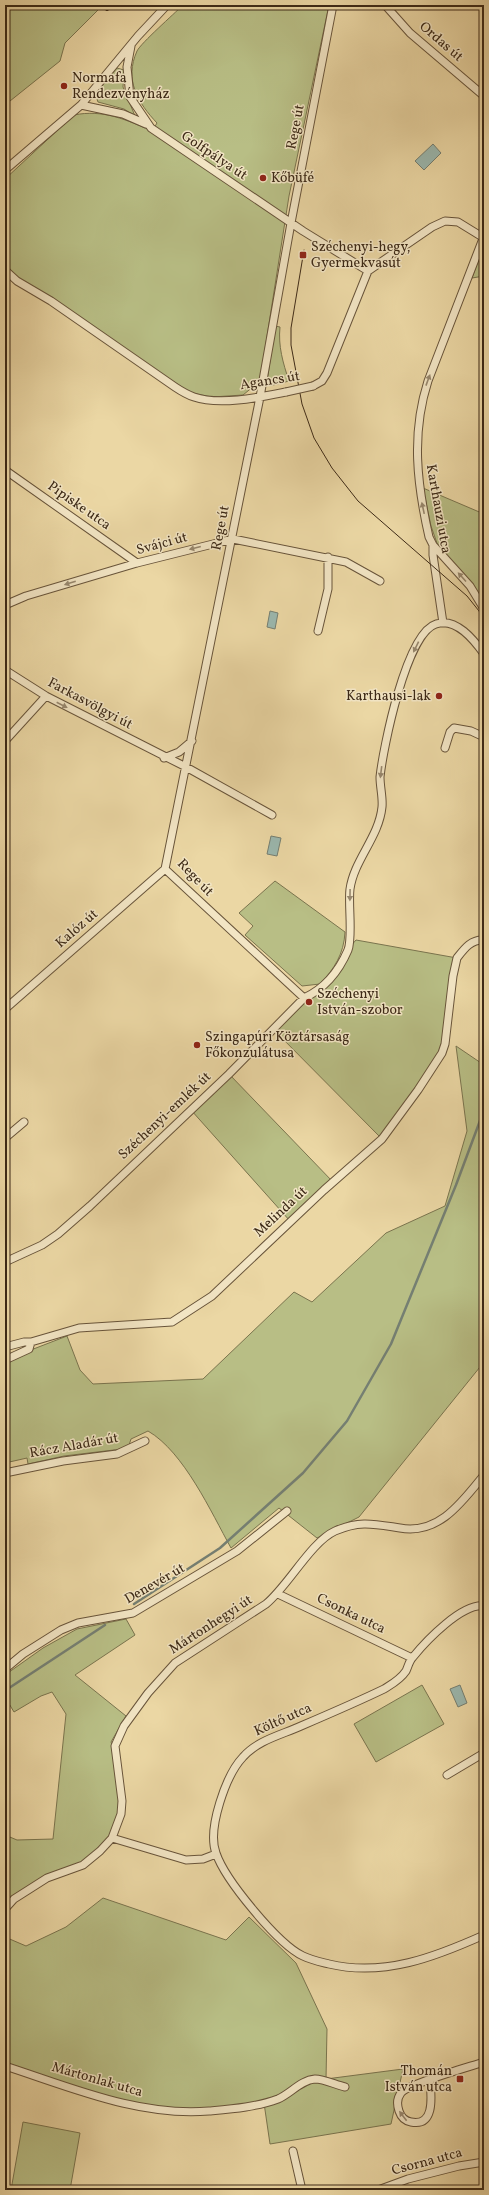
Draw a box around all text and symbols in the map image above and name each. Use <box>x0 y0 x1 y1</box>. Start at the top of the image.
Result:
street label: Ordas út <box>415 18 467 66</box>
place label: Normafa Rendezvényház <box>72 69 169 104</box>
marker: Normafa Rendezvényház <box>59 81 69 91</box>
street label: Rege út <box>282 103 310 151</box>
street label: Golfpálya út <box>177 127 251 185</box>
place label: Kőbüfé <box>271 169 315 188</box>
marker: Kőbüfé <box>258 173 268 183</box>
place label: Széchenyi-hegy, Gyermekvasút <box>311 238 410 273</box>
marker: Széchenyi-hegy, Gyermekvasút <box>298 250 308 260</box>
street label: Agancs út <box>239 367 301 395</box>
one-way arrow <box>426 373 432 385</box>
street label: Karthauzi utca <box>421 463 455 555</box>
street label: Pipiske utca <box>44 477 115 535</box>
one-way arrow <box>420 502 426 514</box>
street label: Rege út <box>207 504 235 552</box>
street label: Svájci út <box>134 528 190 560</box>
one-way arrow <box>189 546 201 552</box>
one-way arrow <box>457 572 466 582</box>
one-way arrow <box>63 580 75 586</box>
one-way arrow <box>413 642 420 653</box>
street label: Farkasvölgyi út <box>44 674 136 734</box>
place label: Karthausi-lak <box>346 687 431 706</box>
marker: Karthausi-lak <box>434 691 444 701</box>
one-way arrow <box>56 702 68 708</box>
one-way arrow <box>378 766 384 778</box>
street label: Rege út <box>172 855 218 901</box>
one-way arrow <box>347 889 353 902</box>
street label: Kalóz út <box>52 905 102 953</box>
place label: Széchenyi István-szobor <box>317 985 403 1020</box>
marker: Széchenyi István-szobor <box>304 997 314 1007</box>
place label: Szingapúri Köztársaság Főkonzulátusa <box>205 1028 349 1063</box>
marker: Szingapúri Köztársaság Főkonzulátusa <box>192 1040 202 1050</box>
street label: Széchenyi-emlék út <box>114 1068 216 1164</box>
street label: Melinda út <box>250 1182 312 1242</box>
street label: Rácz Aladár út <box>28 1429 120 1463</box>
street label: Denevér út <box>121 1559 189 1609</box>
street label: Csonka utca <box>313 1589 389 1639</box>
street label: Mártonhegyi út <box>166 1591 256 1659</box>
street label: Költő utca <box>251 1699 315 1741</box>
street label: Mártonlak utca <box>49 2058 145 2102</box>
place label: Thomán István utca <box>385 2062 452 2097</box>
marker: Thomán István utca <box>455 2074 465 2084</box>
one-way arrow <box>399 2110 407 2121</box>
street label: Csorna utca <box>390 2143 464 2181</box>

